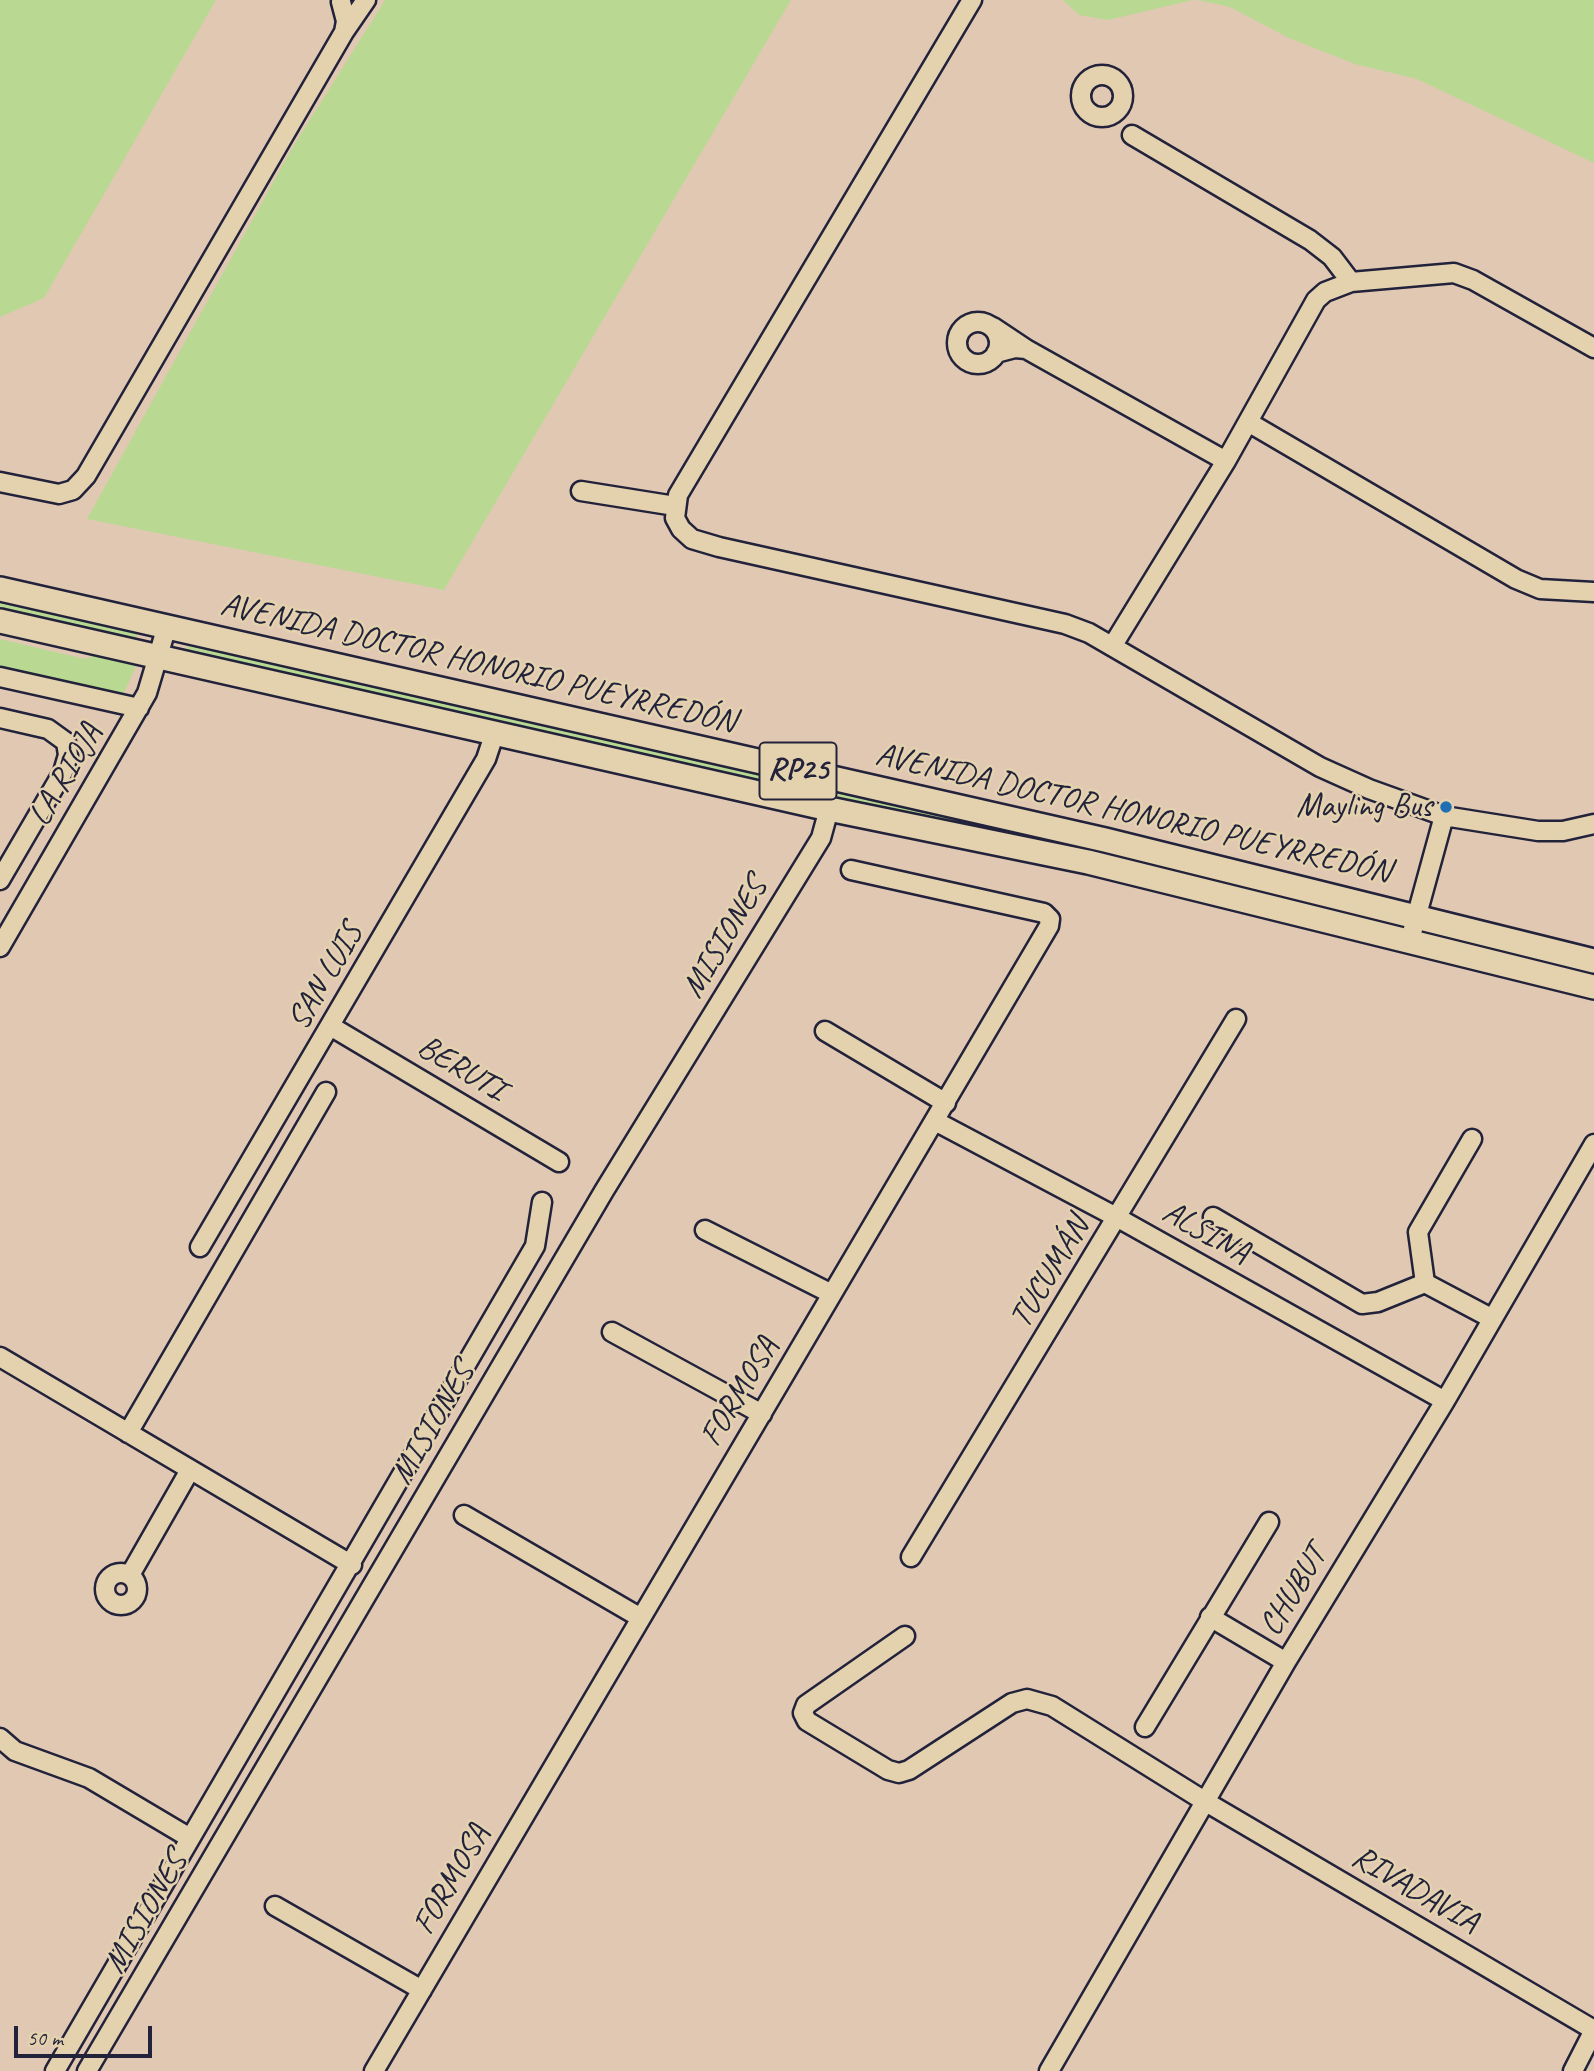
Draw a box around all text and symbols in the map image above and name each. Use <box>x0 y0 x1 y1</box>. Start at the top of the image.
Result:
street label: AVENIDA DOCTOR HONORIO PUEYRREDÓN <box>217 585 739 743</box>
street label: LA RIOJA <box>21 717 111 833</box>
street label: AVENIDA DOCTOR HONORIO PUEYRREDÓN <box>872 735 1394 893</box>
road number: RP25 <box>760 742 836 800</box>
place label: Mayling Bus <box>1296 787 1432 827</box>
marker: Mayling Bus <box>1438 799 1454 815</box>
street label: MISIONES <box>674 871 776 1005</box>
street label: SAN LUIS <box>280 917 372 1037</box>
street label: BERUTI <box>410 1027 512 1111</box>
street label: ALSINA <box>1155 1193 1257 1273</box>
street label: TUCUMÁN <box>1002 1210 1098 1336</box>
street label: FORMOSA <box>692 1330 788 1454</box>
street label: MISIONES <box>383 1356 483 1492</box>
street label: CHUBUT <box>1252 1539 1336 1643</box>
street label: FORMOSA <box>405 1818 499 1942</box>
street label: RIVADAVIA <box>1344 1838 1486 1942</box>
street label: MISIONES <box>96 1845 196 1981</box>
scale bar <box>18 2011 156 2056</box>
text: 50 m <box>27 2025 63 2051</box>

